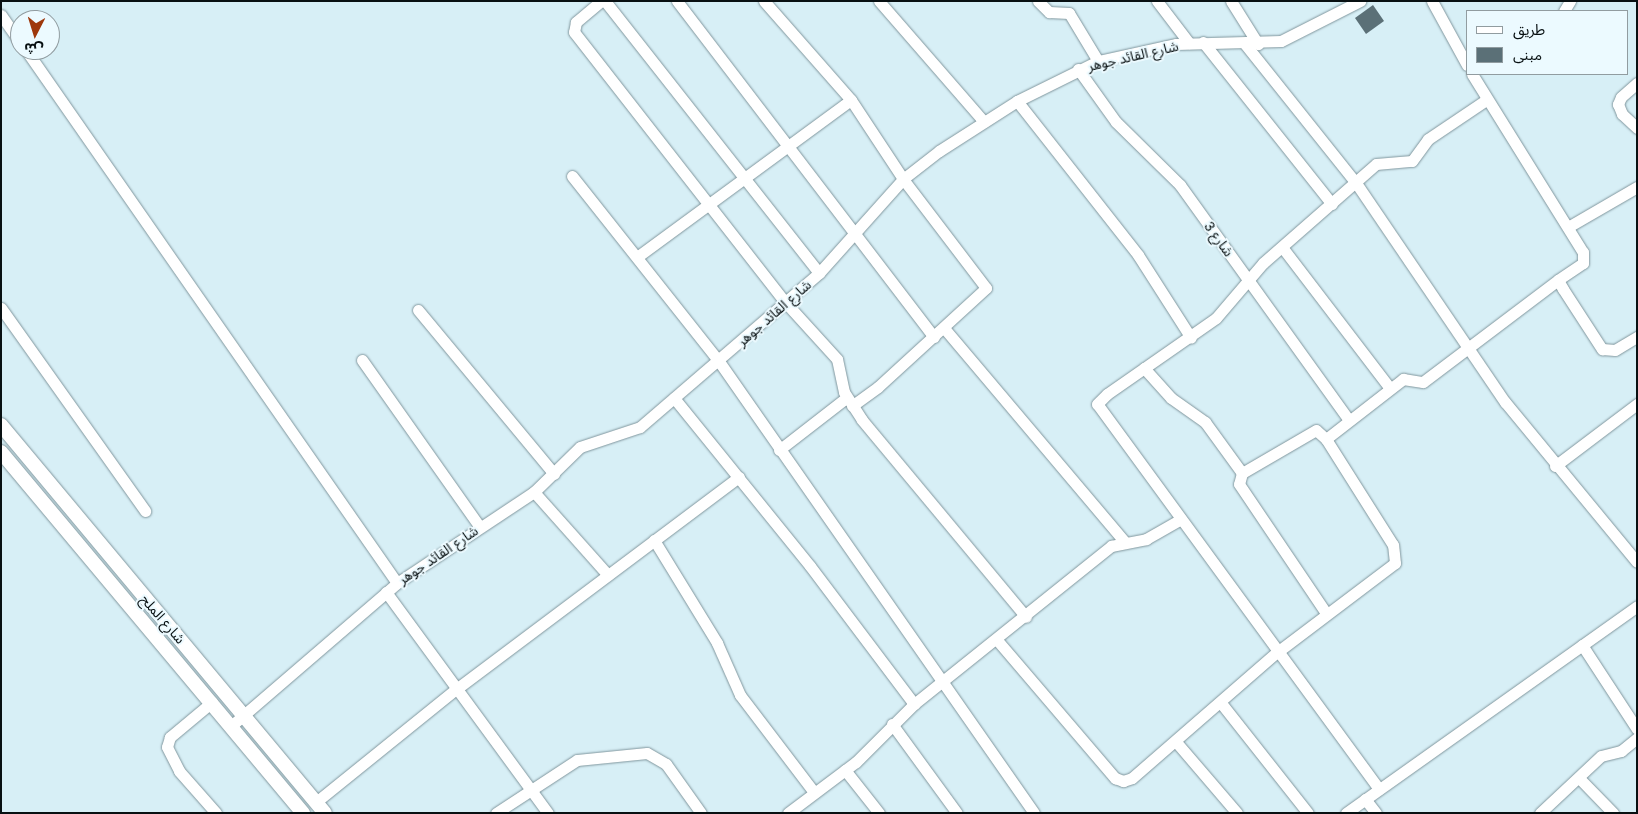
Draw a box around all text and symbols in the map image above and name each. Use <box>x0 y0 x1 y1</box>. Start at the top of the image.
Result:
north arrow <box>10 10 60 60</box>
legend <box>1466 10 1628 75</box>
text: طريق <box>1513 21 1545 38</box>
street label: شارع القائد جوهر <box>1086 37 1180 75</box>
text: ش <box>24 40 44 58</box>
text: مبنى <box>1513 46 1542 63</box>
street label: شارع 3 <box>1201 218 1237 260</box>
street label: شارع القائد جوهر <box>734 276 814 350</box>
street label: شارع القائد جوهر <box>395 522 481 588</box>
street label: شارع الملح <box>137 591 189 647</box>

